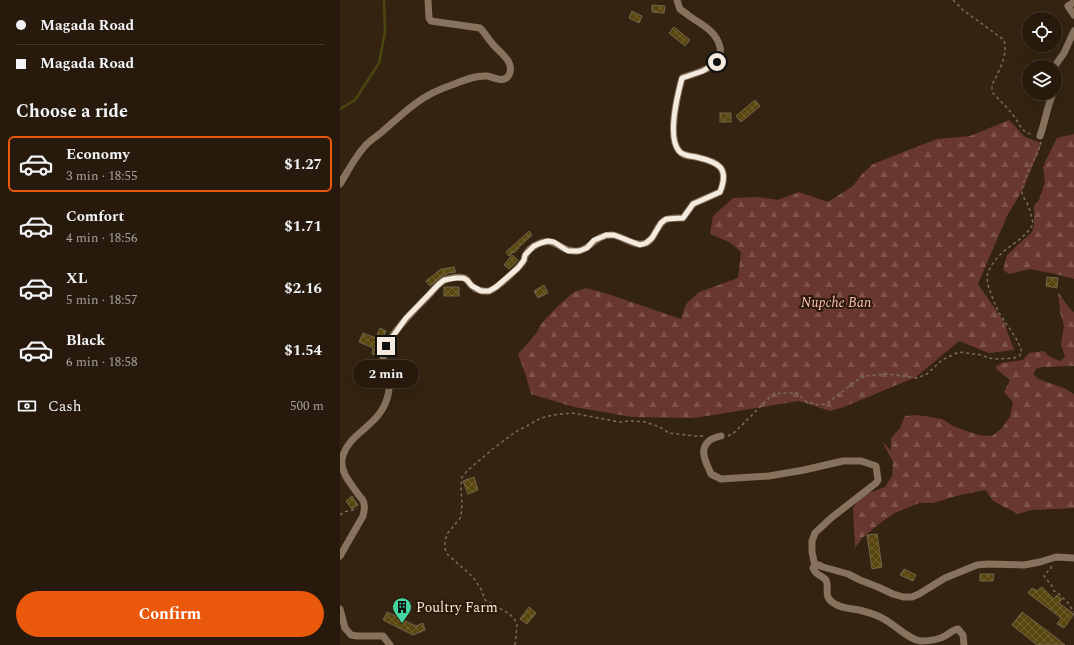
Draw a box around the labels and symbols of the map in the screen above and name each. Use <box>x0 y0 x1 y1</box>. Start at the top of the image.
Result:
route start <box>708 53 726 71</box>
park label: Nupche Ban <box>801 292 872 313</box>
route end <box>377 337 395 355</box>
callout: 2 min <box>353 360 419 388</box>
building icon: Poultry Farm <box>391 596 413 624</box>
place label: Poultry Farm <box>416 597 498 618</box>

